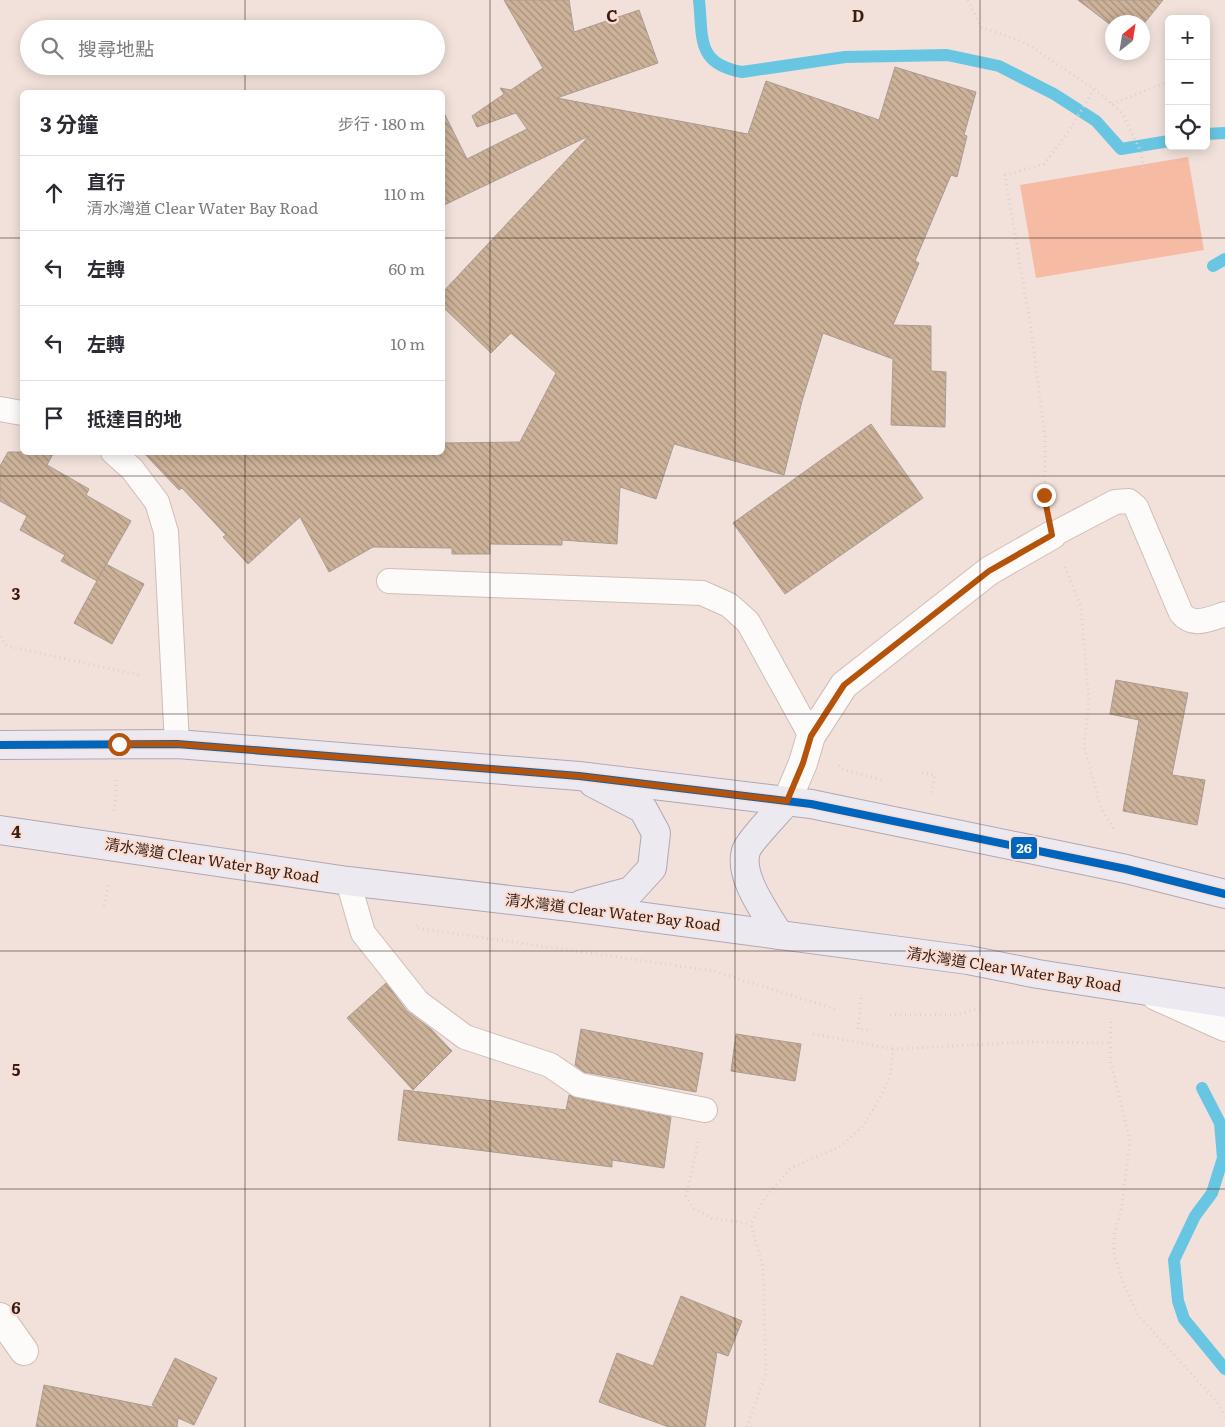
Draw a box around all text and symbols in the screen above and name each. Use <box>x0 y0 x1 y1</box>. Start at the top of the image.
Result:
text: C <box>606 3 618 27</box>
text: D <box>852 3 864 27</box>
north arrow <box>1105 15 1150 60</box>
map controls <box>1165 15 1210 150</box>
button: + <box>1165 15 1210 60</box>
search box <box>20 20 445 75</box>
icon: search <box>38 34 66 62</box>
text: 搜尋地點 <box>78 34 154 62</box>
button: − <box>1165 60 1210 105</box>
button: locate <box>1165 105 1210 150</box>
text: 3 分鐘 <box>40 107 98 138</box>
text: 步行 · 180 m <box>338 111 425 135</box>
text: 直行 <box>87 167 125 195</box>
icon: ahead <box>40 179 68 207</box>
text: 110 m <box>384 181 425 205</box>
text: 清水灣道 Clear Water Bay Road <box>87 195 318 219</box>
icon: left <box>40 254 68 282</box>
text: 左轉 <box>87 254 125 282</box>
text: 60 m <box>388 256 425 280</box>
icon: left <box>40 329 68 357</box>
text: 左轉 <box>87 329 125 357</box>
text: 10 m <box>391 331 425 355</box>
icon: arrive <box>40 404 68 432</box>
text: 抵達目的地 <box>87 404 182 432</box>
route end <box>1033 484 1056 507</box>
text: 3 <box>12 581 21 605</box>
route start <box>108 733 131 756</box>
text: 4 <box>11 819 21 843</box>
street label: 清水灣道 Clear Water Bay Road <box>103 831 321 888</box>
line badge: 26 <box>1010 836 1038 860</box>
text: 26 <box>1016 837 1032 857</box>
street label: 清水灣道 Clear Water Bay Road <box>504 887 722 936</box>
street label: 清水灣道 Clear Water Bay Road <box>905 940 1123 997</box>
text: 5 <box>12 1057 21 1081</box>
text: 6 <box>11 1295 21 1319</box>

